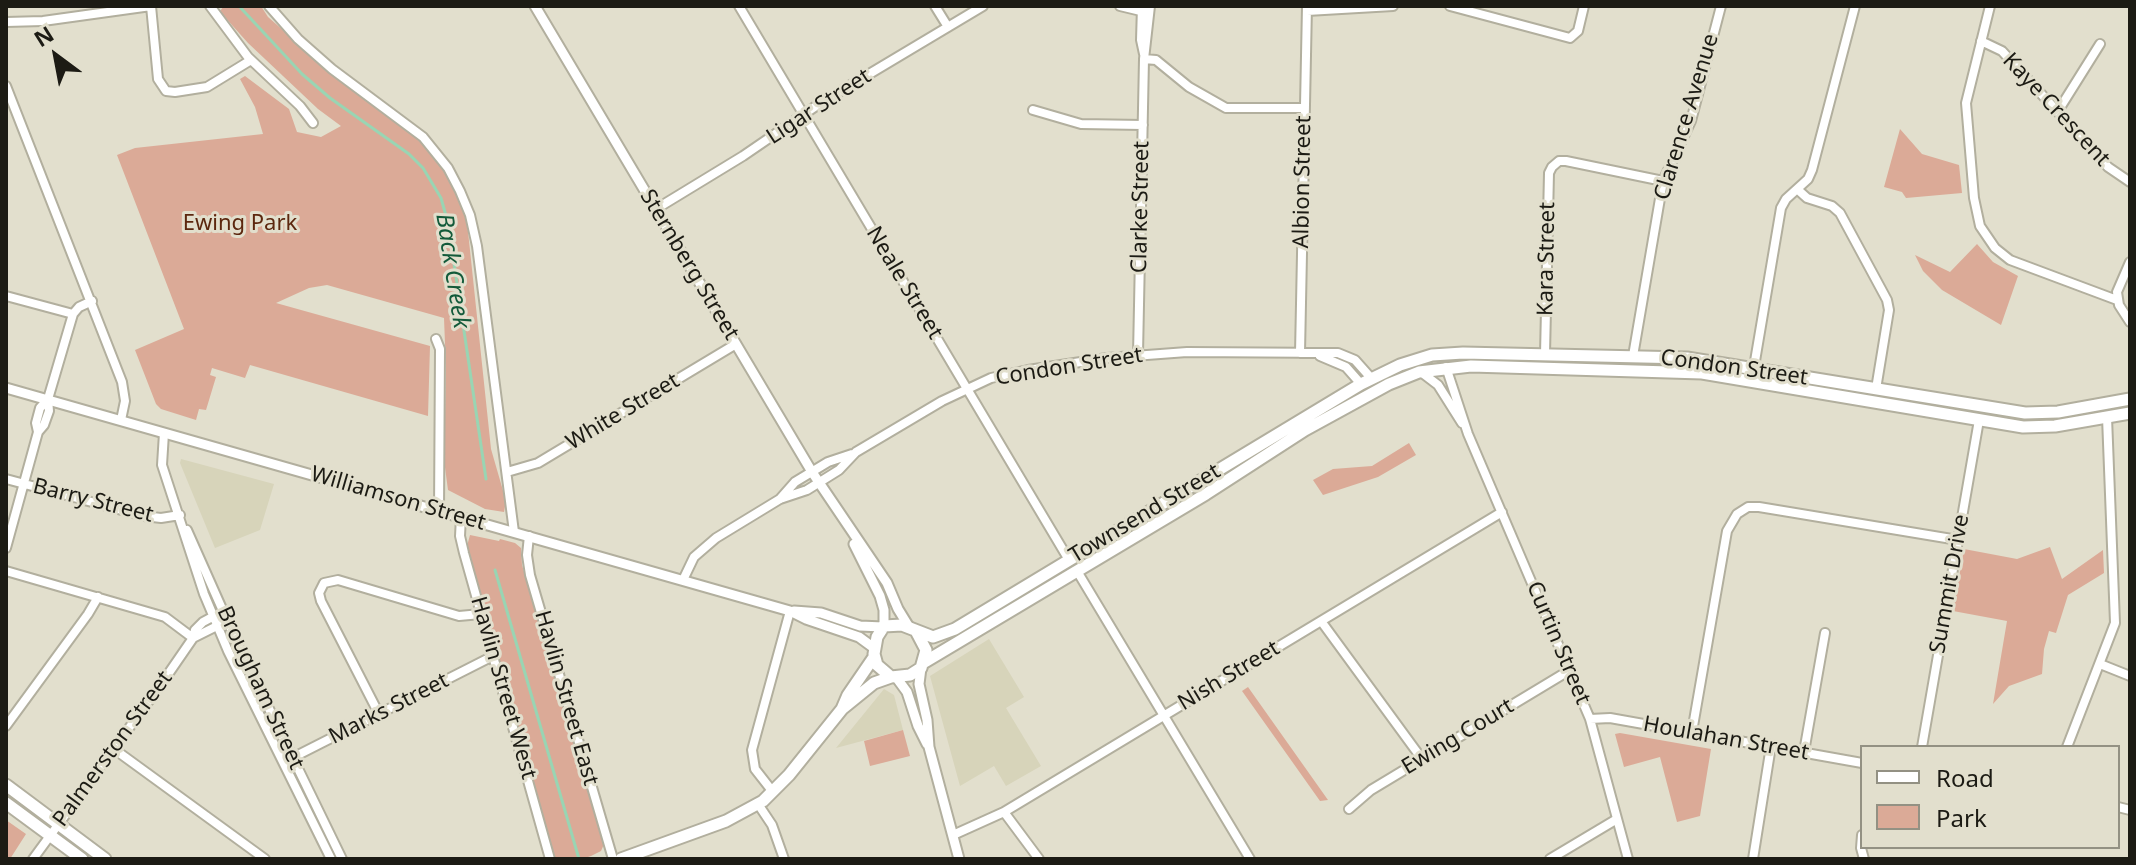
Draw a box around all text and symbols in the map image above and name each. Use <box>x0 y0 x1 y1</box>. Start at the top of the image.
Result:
north arrow <box>16 16 96 96</box>
text: N <box>28 18 59 53</box>
street label: Clarence Avenue <box>1649 31 1725 203</box>
street label: Kaye Crescent <box>1997 48 2115 172</box>
street label: Ligar Street <box>762 63 876 151</box>
street label: Albion Street <box>1289 115 1317 249</box>
street label: Clarke Street <box>1127 141 1155 273</box>
street label: Sternberg Street <box>634 185 744 345</box>
street label: Kara Street <box>1533 202 1561 316</box>
park label: Ewing Park <box>183 211 297 237</box>
water label: Back Creek <box>429 211 475 331</box>
street label: Neale Street <box>860 222 948 344</box>
street label: Condon Street <box>994 342 1144 392</box>
street label: Condon Street <box>1659 345 1809 391</box>
street label: White Street <box>562 368 684 456</box>
street label: Townsend Street <box>1065 458 1225 570</box>
street label: Williamson Street <box>308 461 488 537</box>
street label: Barry Street <box>30 473 156 529</box>
street label: Summit Drive <box>1925 512 1975 656</box>
street label: Curtin Street <box>1520 578 1596 708</box>
street label: Havlin Street West <box>464 594 542 782</box>
street label: Brougham Street <box>211 602 309 774</box>
street label: Havlin Street East <box>528 608 604 788</box>
street label: Nish Street <box>1173 635 1285 717</box>
street label: Palmerston Street <box>48 666 178 832</box>
street label: Marks Street <box>325 668 453 750</box>
street label: Ewing Court <box>1397 693 1519 781</box>
street label: Houlahan Street <box>1641 711 1811 767</box>
legend <box>1860 745 2120 849</box>
text: Road <box>1936 761 1994 794</box>
text: Park <box>1936 801 1987 834</box>

